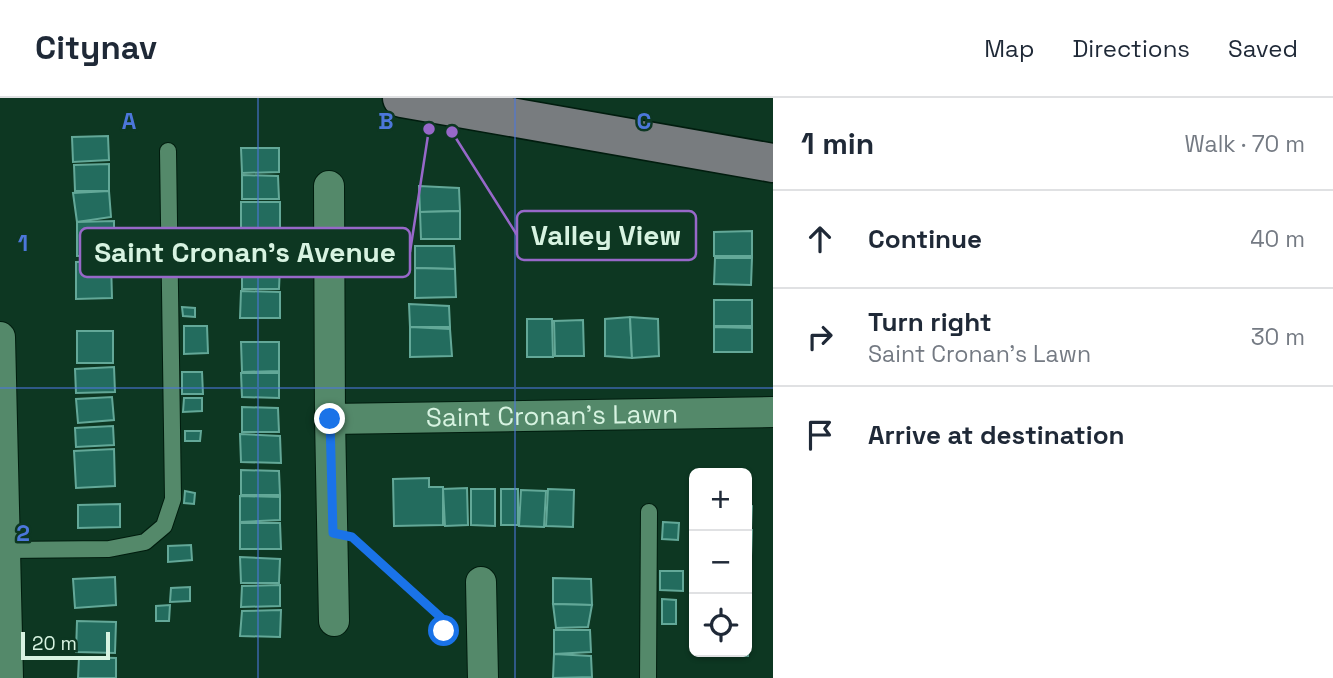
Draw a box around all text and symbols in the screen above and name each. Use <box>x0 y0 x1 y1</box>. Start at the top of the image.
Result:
text: Citynav <box>35 27 157 69</box>
text: Map <box>984 33 1034 64</box>
text: Directions <box>1072 33 1190 64</box>
text: Saved <box>1228 33 1298 64</box>
text: A <box>122 106 137 136</box>
text: B <box>378 106 394 136</box>
text: C <box>637 106 651 136</box>
text: 1 min <box>801 124 874 163</box>
text: Walk · 70 m <box>1185 129 1305 159</box>
callout: Valley View <box>517 211 696 260</box>
text: Valley View <box>531 217 681 253</box>
icon: ahead <box>801 220 839 258</box>
text: Continue <box>868 222 982 256</box>
text: 40 m <box>1250 224 1305 254</box>
text: 1 <box>18 228 28 258</box>
callout: Saint Cronan's Avenue <box>80 228 410 277</box>
text: Saint Cronan's Avenue <box>94 234 396 270</box>
text: Turn right <box>868 305 992 339</box>
icon: right <box>801 318 839 356</box>
text: 30 m <box>1251 322 1305 352</box>
text: Saint Cronan's Lawn <box>868 339 1091 369</box>
street label: Saint Cronan's Lawn <box>426 397 678 434</box>
route end <box>314 403 345 434</box>
icon: arrive <box>801 416 839 454</box>
text: Arrive at destination <box>868 418 1125 452</box>
map controls <box>689 468 752 657</box>
button: + <box>689 468 752 531</box>
text: 2 <box>16 518 30 548</box>
button: − <box>689 531 752 594</box>
button: locate <box>689 594 752 657</box>
route start <box>428 615 459 646</box>
scale bar <box>21 629 110 661</box>
text: 20 m <box>32 631 77 656</box>

